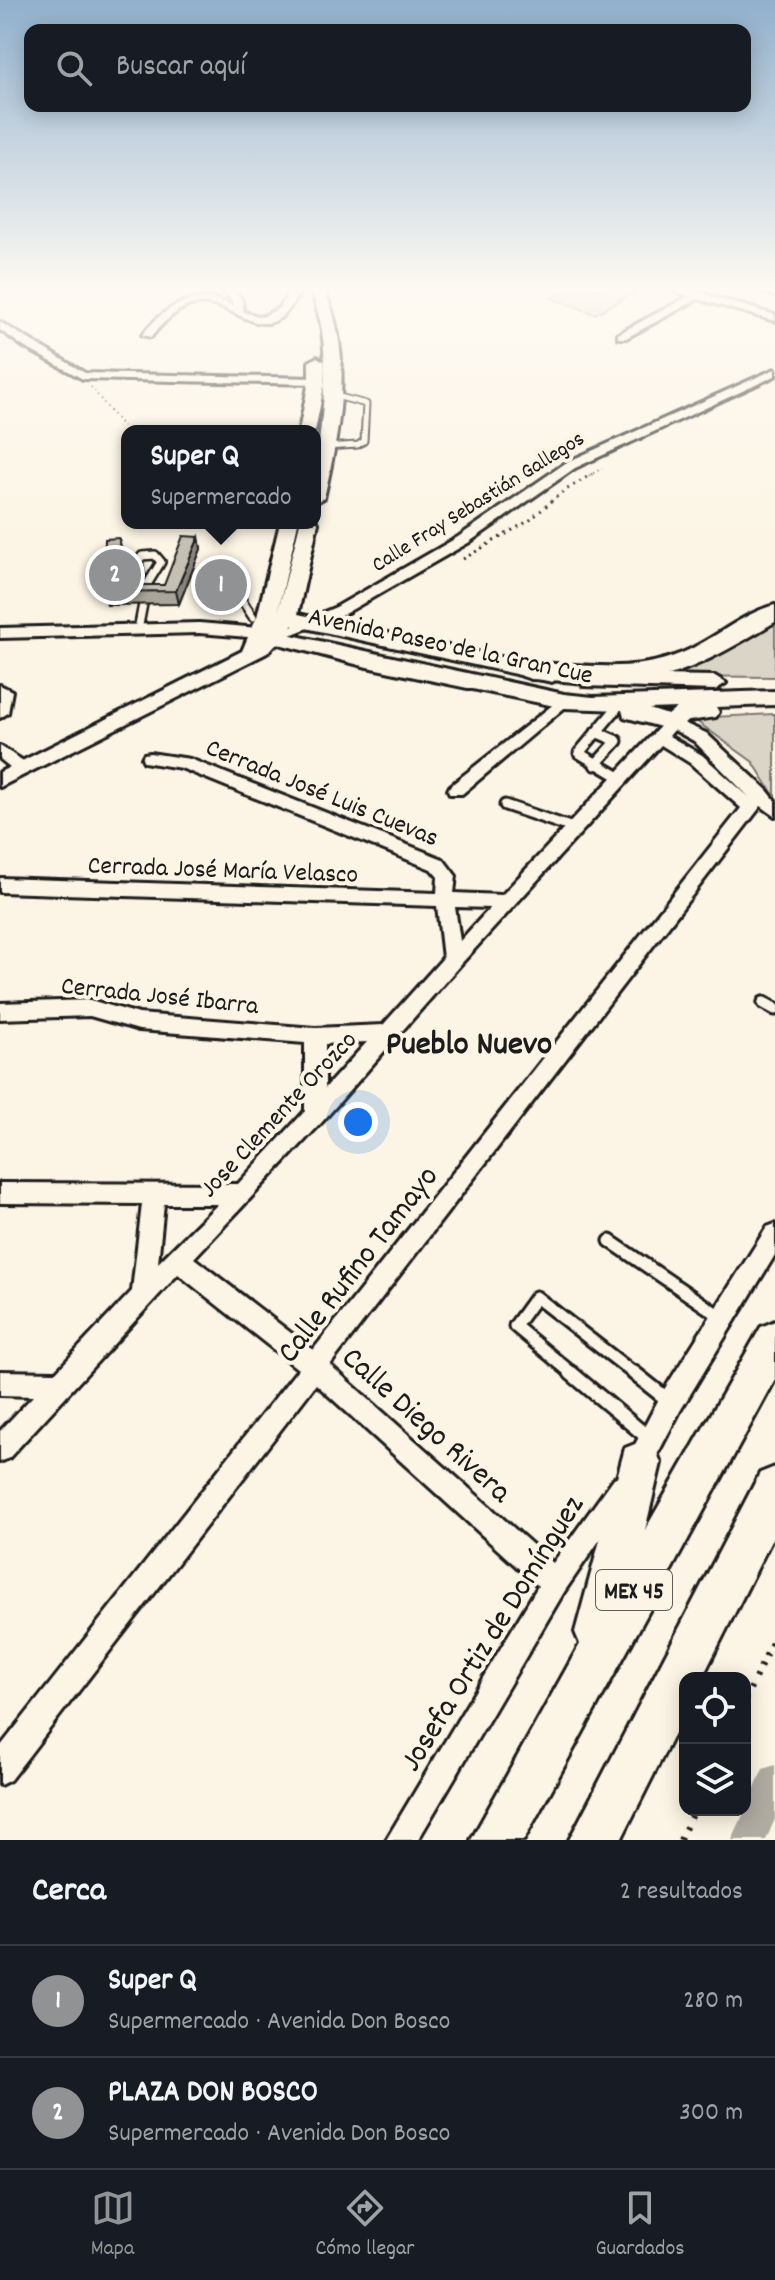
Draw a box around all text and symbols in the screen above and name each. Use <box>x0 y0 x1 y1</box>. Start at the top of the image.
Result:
search box <box>24 24 751 112</box>
icon: search <box>52 46 96 90</box>
text: Buscar aquí <box>116 47 246 90</box>
popup <box>121 425 321 529</box>
street label: Calle Fray Sebastián Gallegos <box>366 425 591 581</box>
text: Super Q <box>150 437 239 480</box>
text: Supermercado <box>150 480 292 517</box>
pin: 2 <box>89 545 141 605</box>
pin: 1 <box>195 555 247 615</box>
street label: Avenida Paseo de la Gran Cue <box>305 599 596 696</box>
street label: Cerrada José Luis Cuevas <box>200 731 444 858</box>
street label: Cerrada José María Velasco <box>87 848 359 895</box>
street label: Cerrada José Ibarra <box>59 969 261 1026</box>
district label: Pueblo Nuevo <box>386 1022 552 1071</box>
street label: Jose Clemente Orozco <box>192 1024 367 1207</box>
your location <box>338 1102 378 1142</box>
street label: Calle Rufino Tamayo <box>268 1157 452 1375</box>
street label: Calle Diego Rivera <box>329 1338 521 1516</box>
street label: Josefa Ortiz de Domínguez <box>390 1487 598 1782</box>
road number: MEX 45 <box>596 1570 672 1610</box>
map controls <box>679 1672 751 1816</box>
button: locate <box>679 1672 751 1744</box>
button: layers <box>679 1744 751 1816</box>
text: Cerca <box>32 1868 106 1917</box>
text: 2 resultados <box>620 1874 743 1911</box>
text: Super Q <box>108 1961 197 2004</box>
text: 1 <box>55 1983 61 2020</box>
text: 280 m <box>683 1983 743 2020</box>
text: Supermercado · Avenida Don Bosco <box>108 2004 450 2041</box>
text: PLAZA DON BOSCO <box>108 2073 318 2116</box>
text: 2 <box>52 2095 64 2132</box>
text: 300 m <box>679 2095 743 2132</box>
text: Supermercado · Avenida Don Bosco <box>108 2116 450 2153</box>
tab: Mapa <box>91 2186 135 2265</box>
tab: Cómo llegar <box>316 2186 414 2265</box>
tab: Guardados <box>595 2186 684 2265</box>

